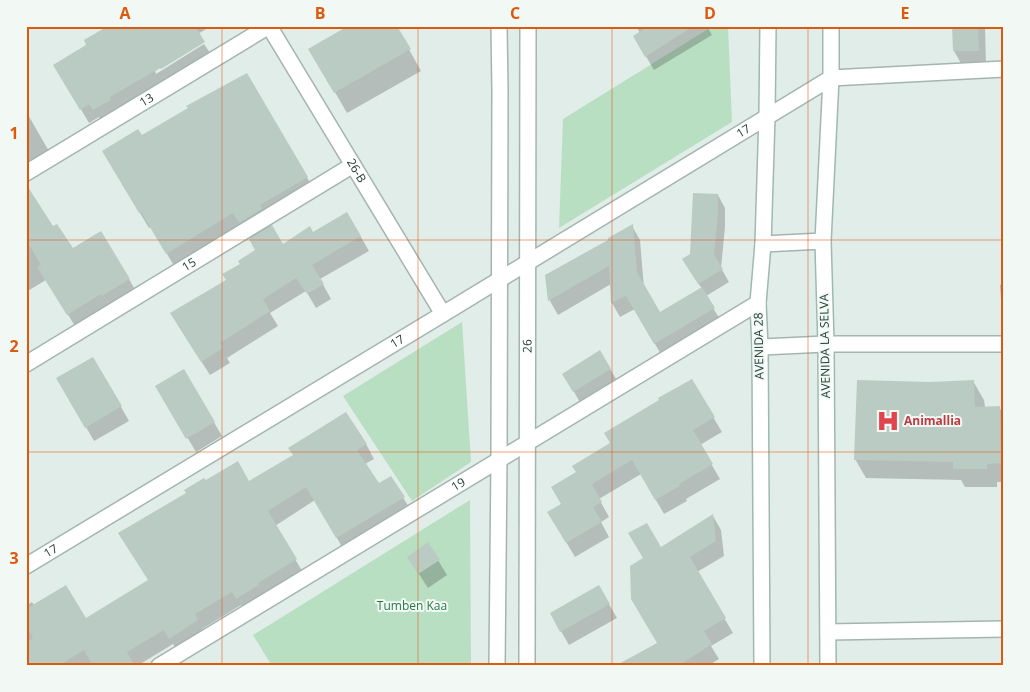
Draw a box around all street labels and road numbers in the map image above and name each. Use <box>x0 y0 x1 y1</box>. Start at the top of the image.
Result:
street label: 13 <box>136 89 157 110</box>
street label: 17 <box>733 120 754 142</box>
street label: 26-B <box>343 155 371 186</box>
street label: 15 <box>179 253 199 275</box>
street label: AVENIDA LA SELVA <box>815 293 834 398</box>
street label: AVENIDA 28 <box>749 312 768 380</box>
street label: 17 <box>387 330 408 352</box>
street label: 26 <box>518 339 536 353</box>
street label: 19 <box>448 473 468 495</box>
street label: 17 <box>40 540 61 561</box>

